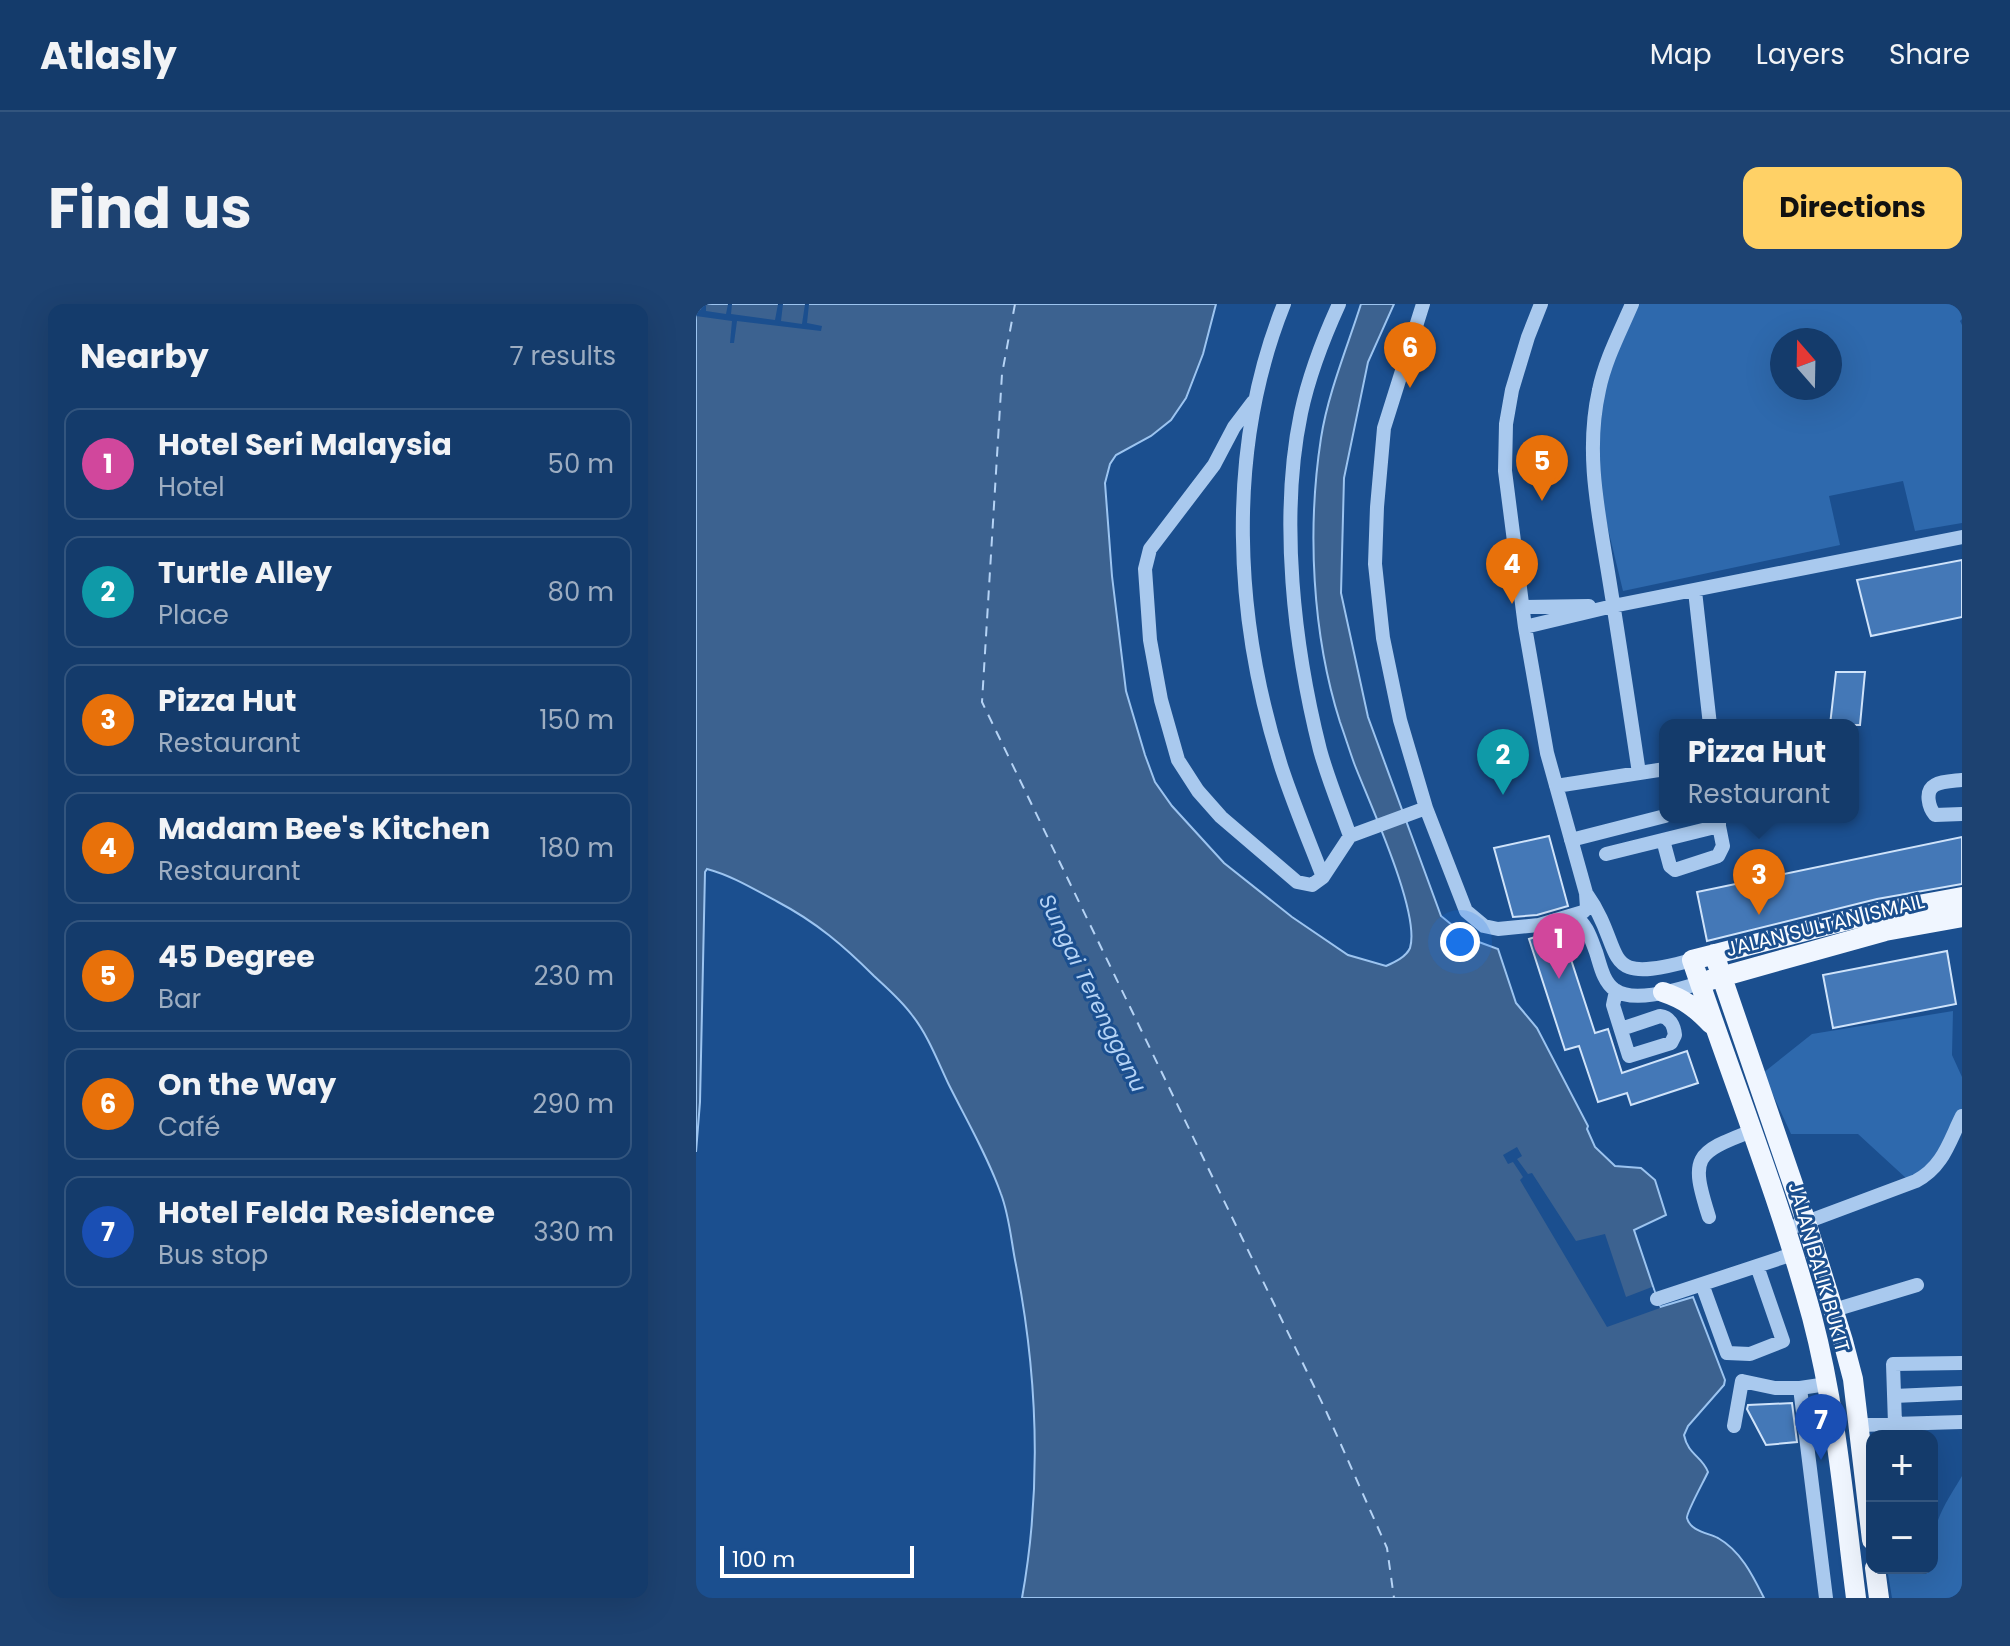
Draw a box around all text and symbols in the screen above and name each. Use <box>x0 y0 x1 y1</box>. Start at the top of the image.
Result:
text: Atlasly <box>40 29 177 82</box>
text: Map <box>1650 35 1712 74</box>
text: Layers <box>1756 35 1845 74</box>
text: Share <box>1889 35 1970 74</box>
button: Directions <box>1743 167 1962 249</box>
text: Find us <box>48 169 252 248</box>
pin: 6 <box>1384 322 1436 388</box>
north arrow <box>1770 328 1842 400</box>
text: Nearby <box>80 332 209 380</box>
text: 7 results <box>509 338 616 374</box>
text: Hotel Seri Malaysia <box>158 423 452 466</box>
pin: 5 <box>1516 435 1568 501</box>
text: 1 <box>103 446 113 482</box>
text: 50 m <box>548 446 614 482</box>
text: Hotel <box>158 469 225 505</box>
pin: 4 <box>1486 538 1538 604</box>
text: Turtle Alley <box>158 551 332 594</box>
text: 2 <box>101 574 115 610</box>
text: 80 m <box>548 574 614 610</box>
text: Place <box>158 597 229 633</box>
text: Pizza Hut <box>158 679 296 722</box>
text: 3 <box>100 702 116 738</box>
text: 150 m <box>539 702 614 738</box>
popup <box>1659 719 1859 823</box>
text: Restaurant <box>158 725 301 761</box>
pin: 2 <box>1477 729 1529 795</box>
text: Pizza Hut <box>1688 730 1826 773</box>
text: Restaurant <box>1688 776 1830 812</box>
text: Madam Bee's Kitchen <box>158 807 490 850</box>
text: 4 <box>99 830 117 866</box>
text: 180 m <box>539 830 614 866</box>
pin: 3 <box>1733 849 1785 915</box>
text: Restaurant <box>158 853 301 889</box>
street label: JALAN SULTAN ISMAIL <box>1723 887 1928 963</box>
water label: Sungai Terengganu <box>1031 889 1154 1097</box>
pin: 1 <box>1533 913 1585 979</box>
your location <box>1440 922 1480 962</box>
text: 45 Degree <box>158 935 315 978</box>
text: 5 <box>100 958 116 994</box>
text: 230 m <box>534 958 614 994</box>
text: Bar <box>158 981 201 1017</box>
text: On the Way <box>158 1063 336 1106</box>
text: 6 <box>100 1086 116 1122</box>
text: 290 m <box>533 1086 614 1122</box>
text: Café <box>158 1109 220 1145</box>
street label: JALAN BALIK BUKIT <box>1781 1179 1857 1355</box>
text: Hotel Felda Residence <box>158 1191 495 1234</box>
text: 7 <box>101 1214 115 1250</box>
text: 330 m <box>533 1214 614 1250</box>
text: Bus stop <box>158 1237 268 1273</box>
pin: 7 <box>1795 1394 1847 1460</box>
map controls <box>1866 1430 1938 1574</box>
button: + <box>1866 1430 1938 1502</box>
button: − <box>1866 1502 1938 1574</box>
scale bar <box>720 1542 914 1578</box>
text: 100 m <box>732 1544 795 1575</box>

